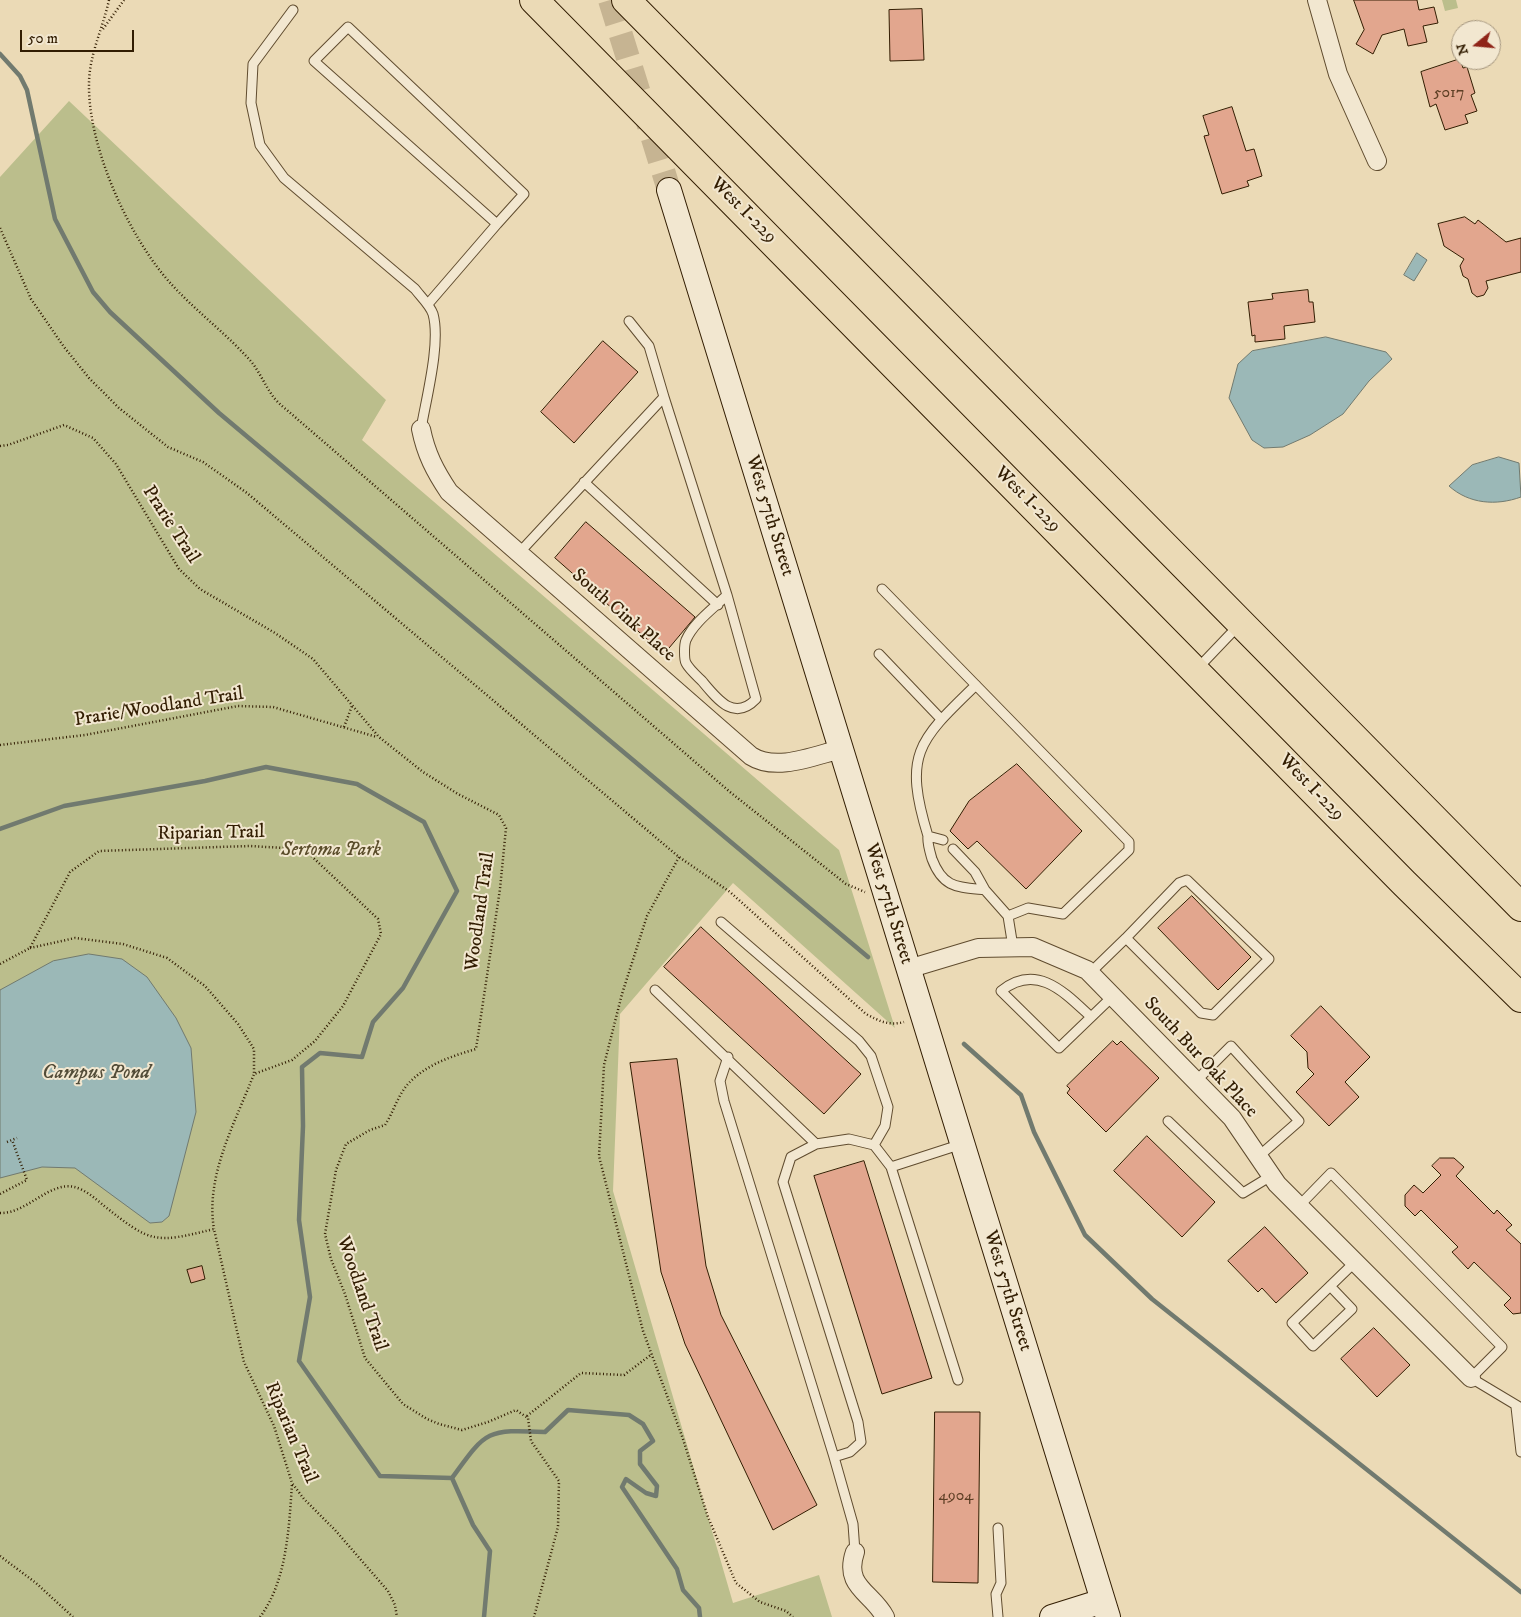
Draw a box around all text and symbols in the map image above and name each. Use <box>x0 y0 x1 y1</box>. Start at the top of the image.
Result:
scale bar <box>22 20 136 52</box>
north arrow <box>1451 20 1501 70</box>
text: 50 m <box>28 29 58 48</box>
text: N <box>1452 41 1473 57</box>
house number: 5017 <box>1434 84 1464 104</box>
street label: West I-229 <box>705 173 781 249</box>
street label: West 57th Street <box>740 453 798 579</box>
street label: West I-229 <box>989 462 1065 538</box>
street label: Prarie Trail <box>136 482 204 568</box>
street label: South Cink Place <box>566 565 680 667</box>
street label: Prarie/Woodland Trail <box>73 683 245 733</box>
street label: West I-229 <box>1273 750 1349 826</box>
street label: Riparian Trail <box>157 822 265 846</box>
park label: Sertoma Park <box>281 840 381 862</box>
street label: West 57th Street <box>859 841 917 967</box>
street label: Woodland Trail <box>461 851 501 973</box>
street label: South Bur Oak Place <box>1138 993 1262 1123</box>
water label: Campus Pond <box>42 1062 150 1086</box>
street label: West 57th Street <box>978 1228 1036 1354</box>
street label: Woodland Trail <box>331 1234 391 1354</box>
street label: Riparian Trail <box>259 1379 321 1487</box>
house number: 4904 <box>939 1487 973 1507</box>

